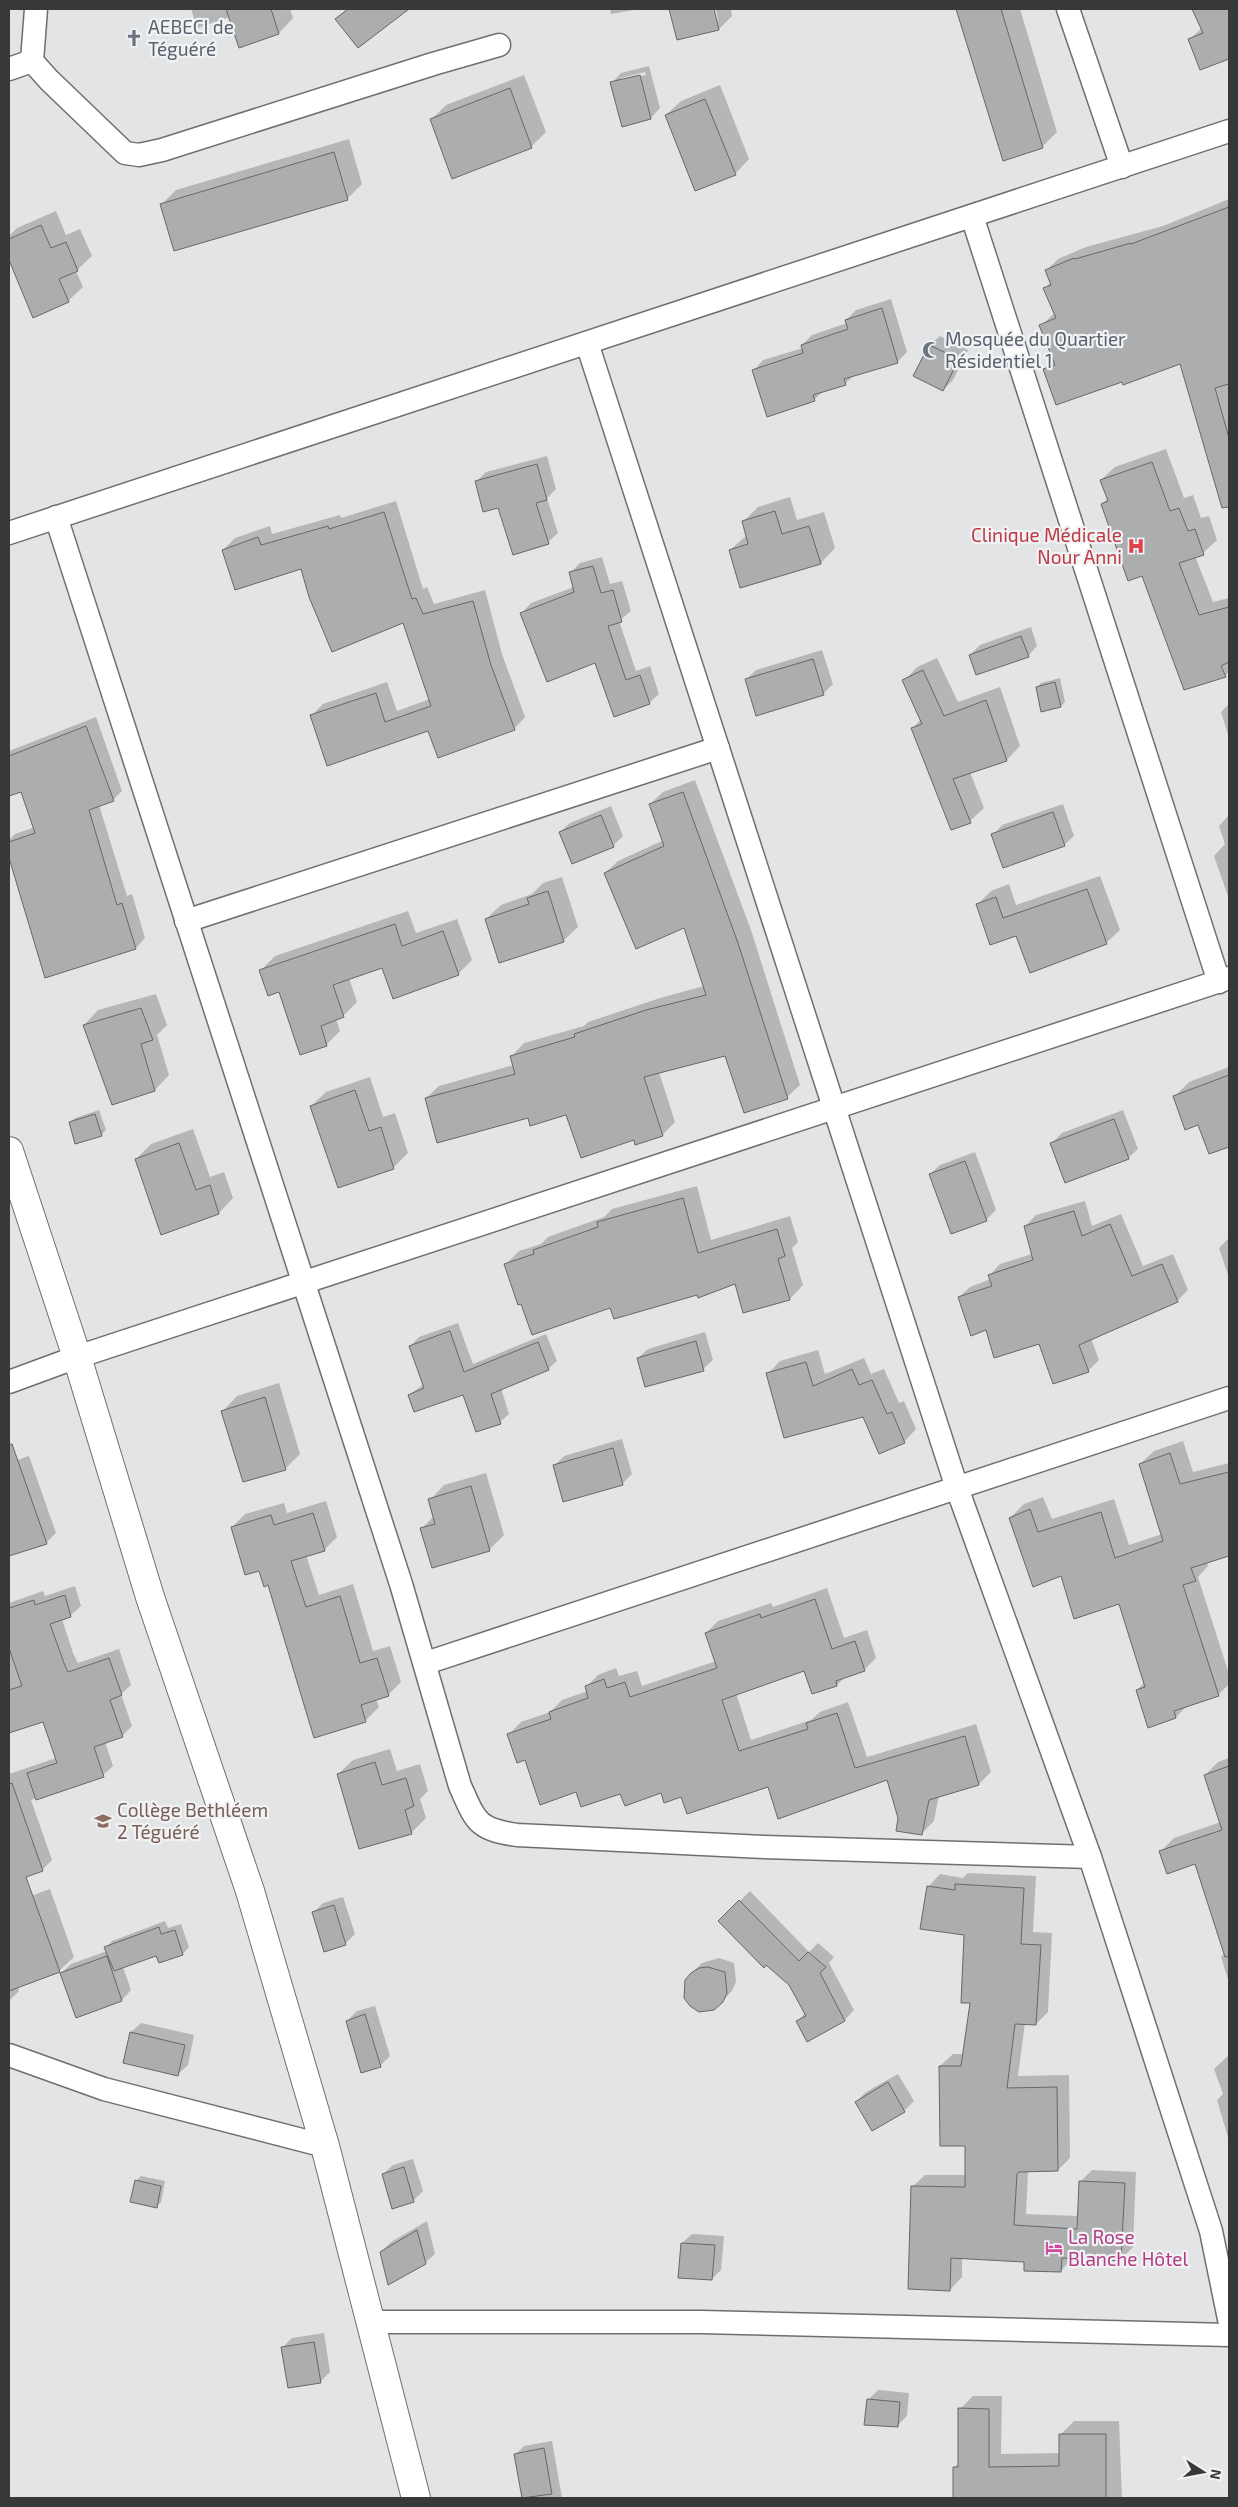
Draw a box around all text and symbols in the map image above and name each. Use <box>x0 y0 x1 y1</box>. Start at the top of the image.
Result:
place label: AEBECI de Téguéré <box>148 15 234 60</box>
church icon: AEBECI de Téguéré <box>124 28 144 48</box>
place label: Mosquée du Quartier Résidentiel 1 <box>945 327 1126 372</box>
mosque icon: Mosquée du Quartier Résidentiel 1 <box>921 340 941 360</box>
place label: Clinique Médicale Nour Anni <box>971 523 1122 568</box>
hospital icon: Clinique Médicale Nour Anni <box>1126 536 1146 556</box>
place label: Collège Bethléem 2 Téguéré <box>117 1798 268 1843</box>
school or university icon: Collège Bethléem 2 Téguéré <box>93 1811 113 1831</box>
place label: La Rose Blanche Hôtel <box>1068 2225 1189 2270</box>
hotel icon: La Rose Blanche Hôtel <box>1044 2238 1064 2258</box>
north arrow <box>1178 2447 1228 2497</box>
text: N <box>1207 2468 1226 2481</box>

